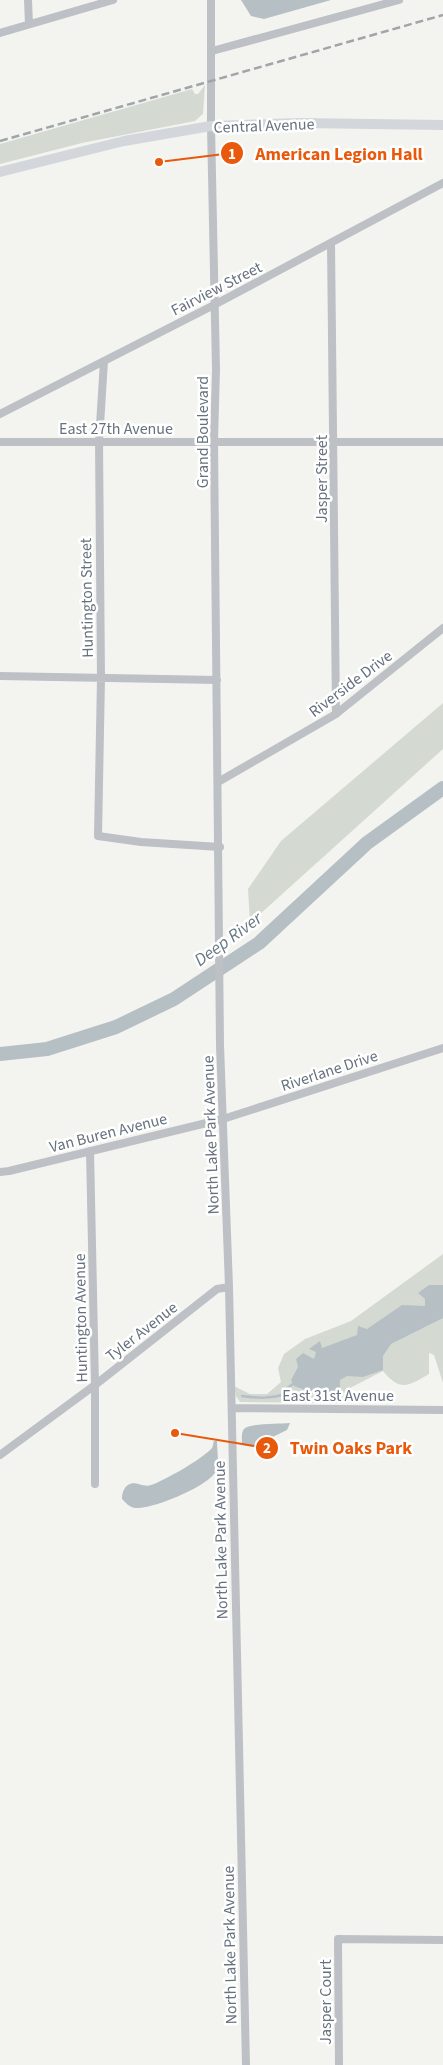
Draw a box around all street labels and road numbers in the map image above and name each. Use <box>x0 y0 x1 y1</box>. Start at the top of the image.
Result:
street label: Central Avenue <box>213 113 315 139</box>
street label: Fairview Street <box>167 256 266 321</box>
street label: Grand Boulevard <box>192 376 214 488</box>
street label: East 27th Avenue <box>59 418 173 440</box>
street label: Jasper Street <box>311 434 333 523</box>
street label: Huntington Street <box>75 537 99 658</box>
street label: Riverside Drive <box>304 645 397 722</box>
street label: Riverlane Drive <box>278 1045 381 1097</box>
street label: North Lake Park Avenue <box>197 1055 225 1215</box>
street label: Van Buren Avenue <box>47 1108 169 1158</box>
street label: Huntington Avenue <box>69 1253 93 1383</box>
street label: Tyler Avenue <box>101 1297 182 1367</box>
street label: East 31st Avenue <box>282 1385 394 1407</box>
street label: North Lake Park Avenue <box>209 1460 233 1620</box>
street label: North Lake Park Avenue <box>218 1865 242 2025</box>
street label: Jasper Court <box>315 1959 337 2045</box>

